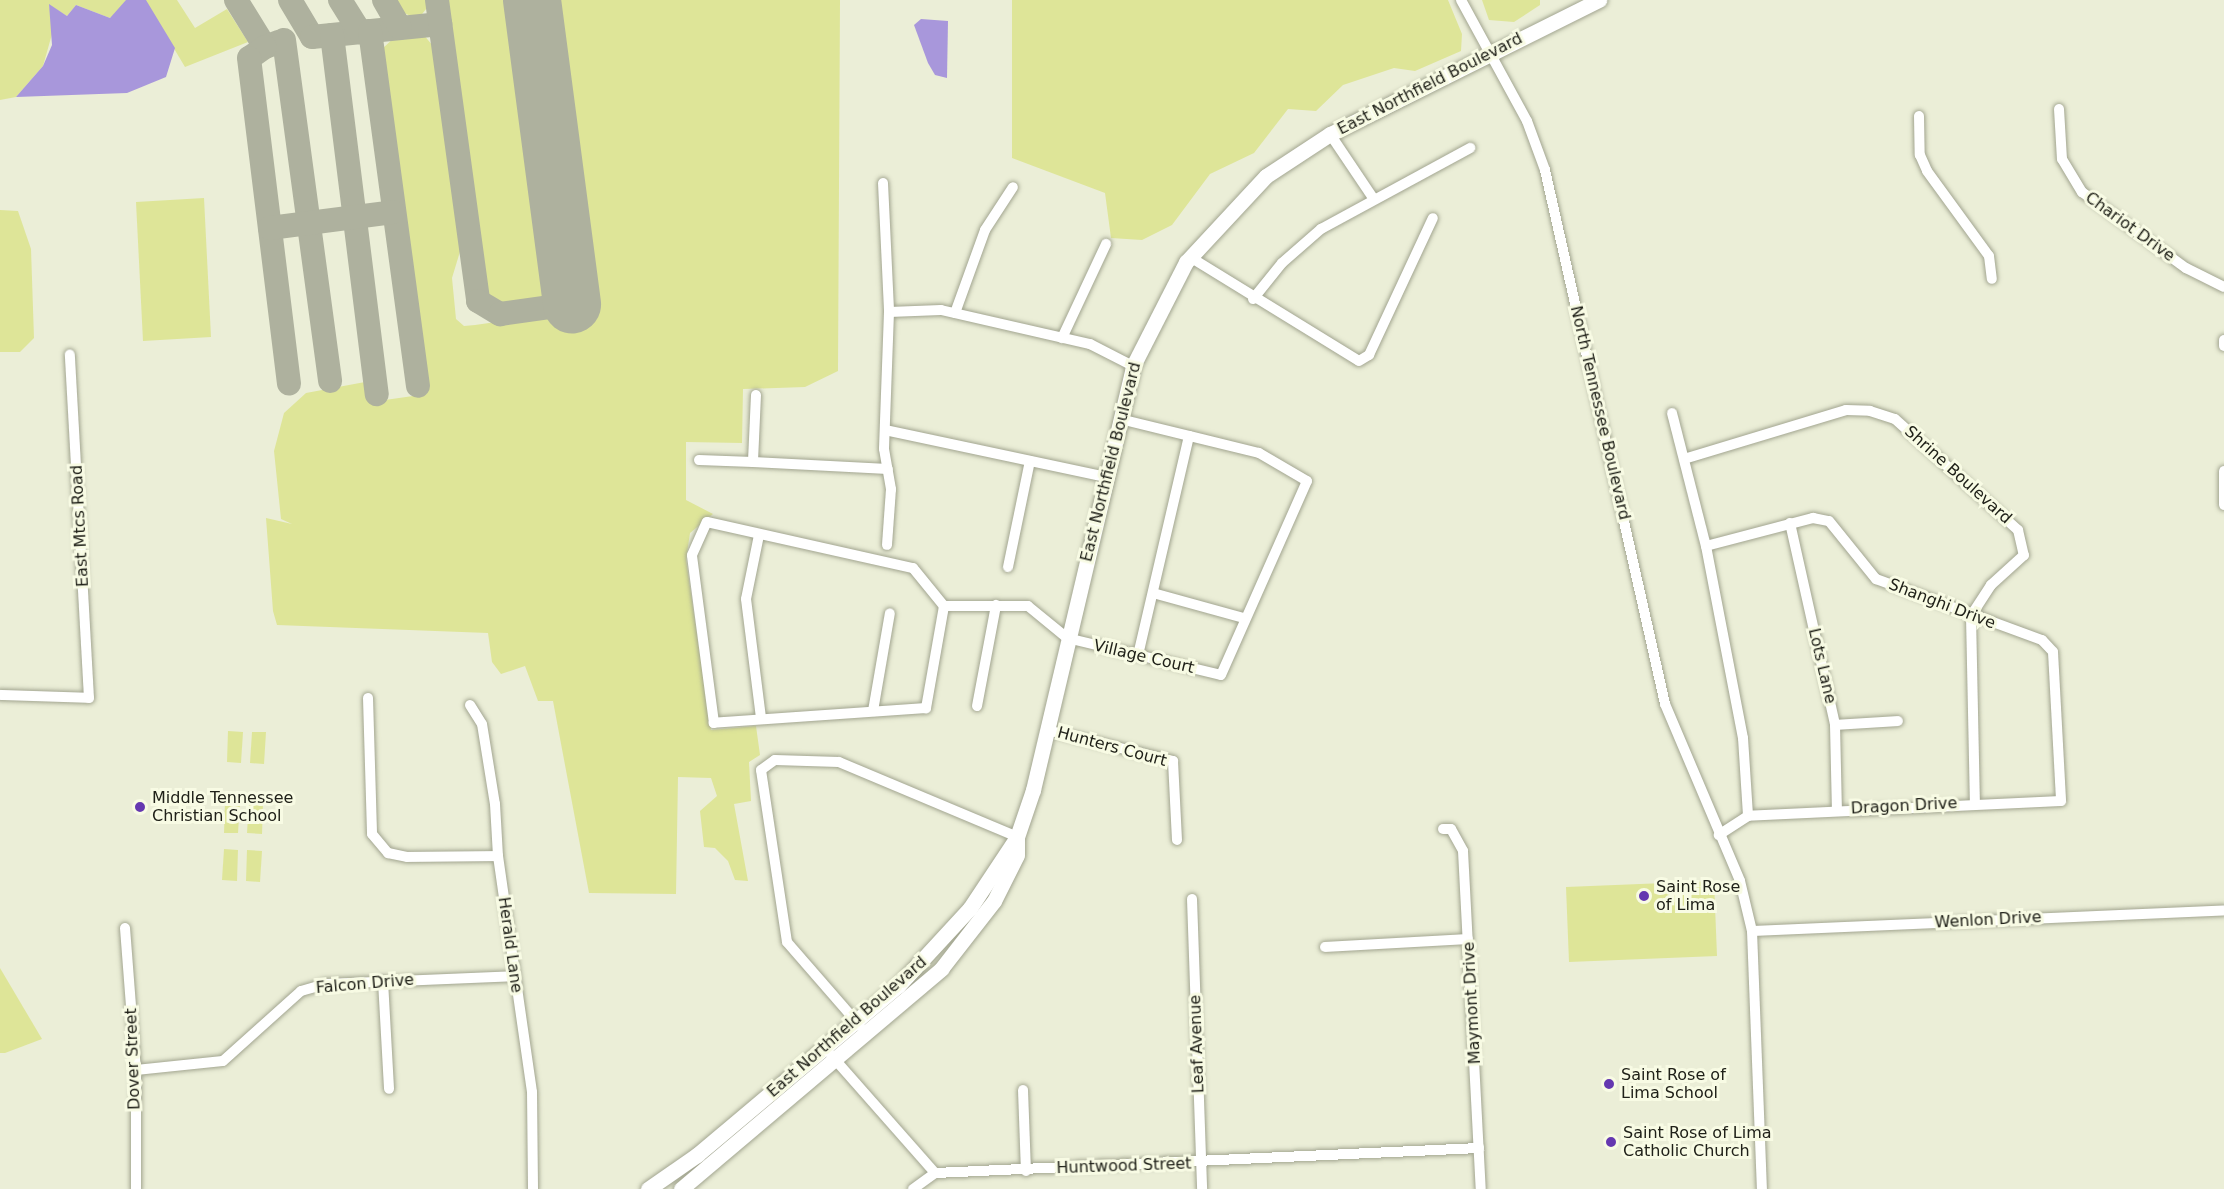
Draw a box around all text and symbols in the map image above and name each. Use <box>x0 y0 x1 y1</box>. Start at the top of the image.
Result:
street label: East Northfield Boulevard <box>1334 29 1526 139</box>
street label: Chariot Drive <box>2082 188 2178 266</box>
street label: North Tennessee Boulevard <box>1566 304 1634 522</box>
street label: East Northfield Boulevard <box>1077 360 1145 564</box>
street label: Shrine Boulevard <box>1901 422 2015 528</box>
street label: East Mtcs Road <box>67 465 93 587</box>
street label: Shanghi Drive <box>1886 575 1998 633</box>
street label: Lots Lane <box>1804 626 1840 706</box>
street label: Village Court <box>1092 636 1196 678</box>
street label: Hunters Court <box>1055 723 1169 771</box>
place label: Middle Tennessee Christian School <box>152 788 293 826</box>
street label: Dragon Drive <box>1850 794 1958 818</box>
marker: Middle Tennessee Christian School <box>133 800 147 814</box>
place label: Saint Rose of Lima <box>1656 877 1740 915</box>
marker: Saint Rose of Lima <box>1637 889 1651 903</box>
street label: Herald Lane <box>494 896 526 994</box>
street label: Wenlon Drive <box>1934 908 2042 932</box>
street label: Maymont Drive <box>1459 941 1485 1065</box>
street label: East Northfield Boulevard <box>763 953 931 1101</box>
street label: Falcon Drive <box>315 970 415 998</box>
street label: Leaf Avenue <box>1186 994 1208 1094</box>
street label: Dover Street <box>122 1008 144 1110</box>
place label: Saint Rose of Lima School <box>1621 1065 1726 1103</box>
marker: Saint Rose of Lima School <box>1602 1077 1616 1091</box>
place label: Saint Rose of Lima Catholic Church <box>1623 1123 1772 1161</box>
marker: Saint Rose of Lima Catholic Church <box>1604 1135 1618 1149</box>
street label: Huntwood Street <box>1056 1154 1192 1178</box>

